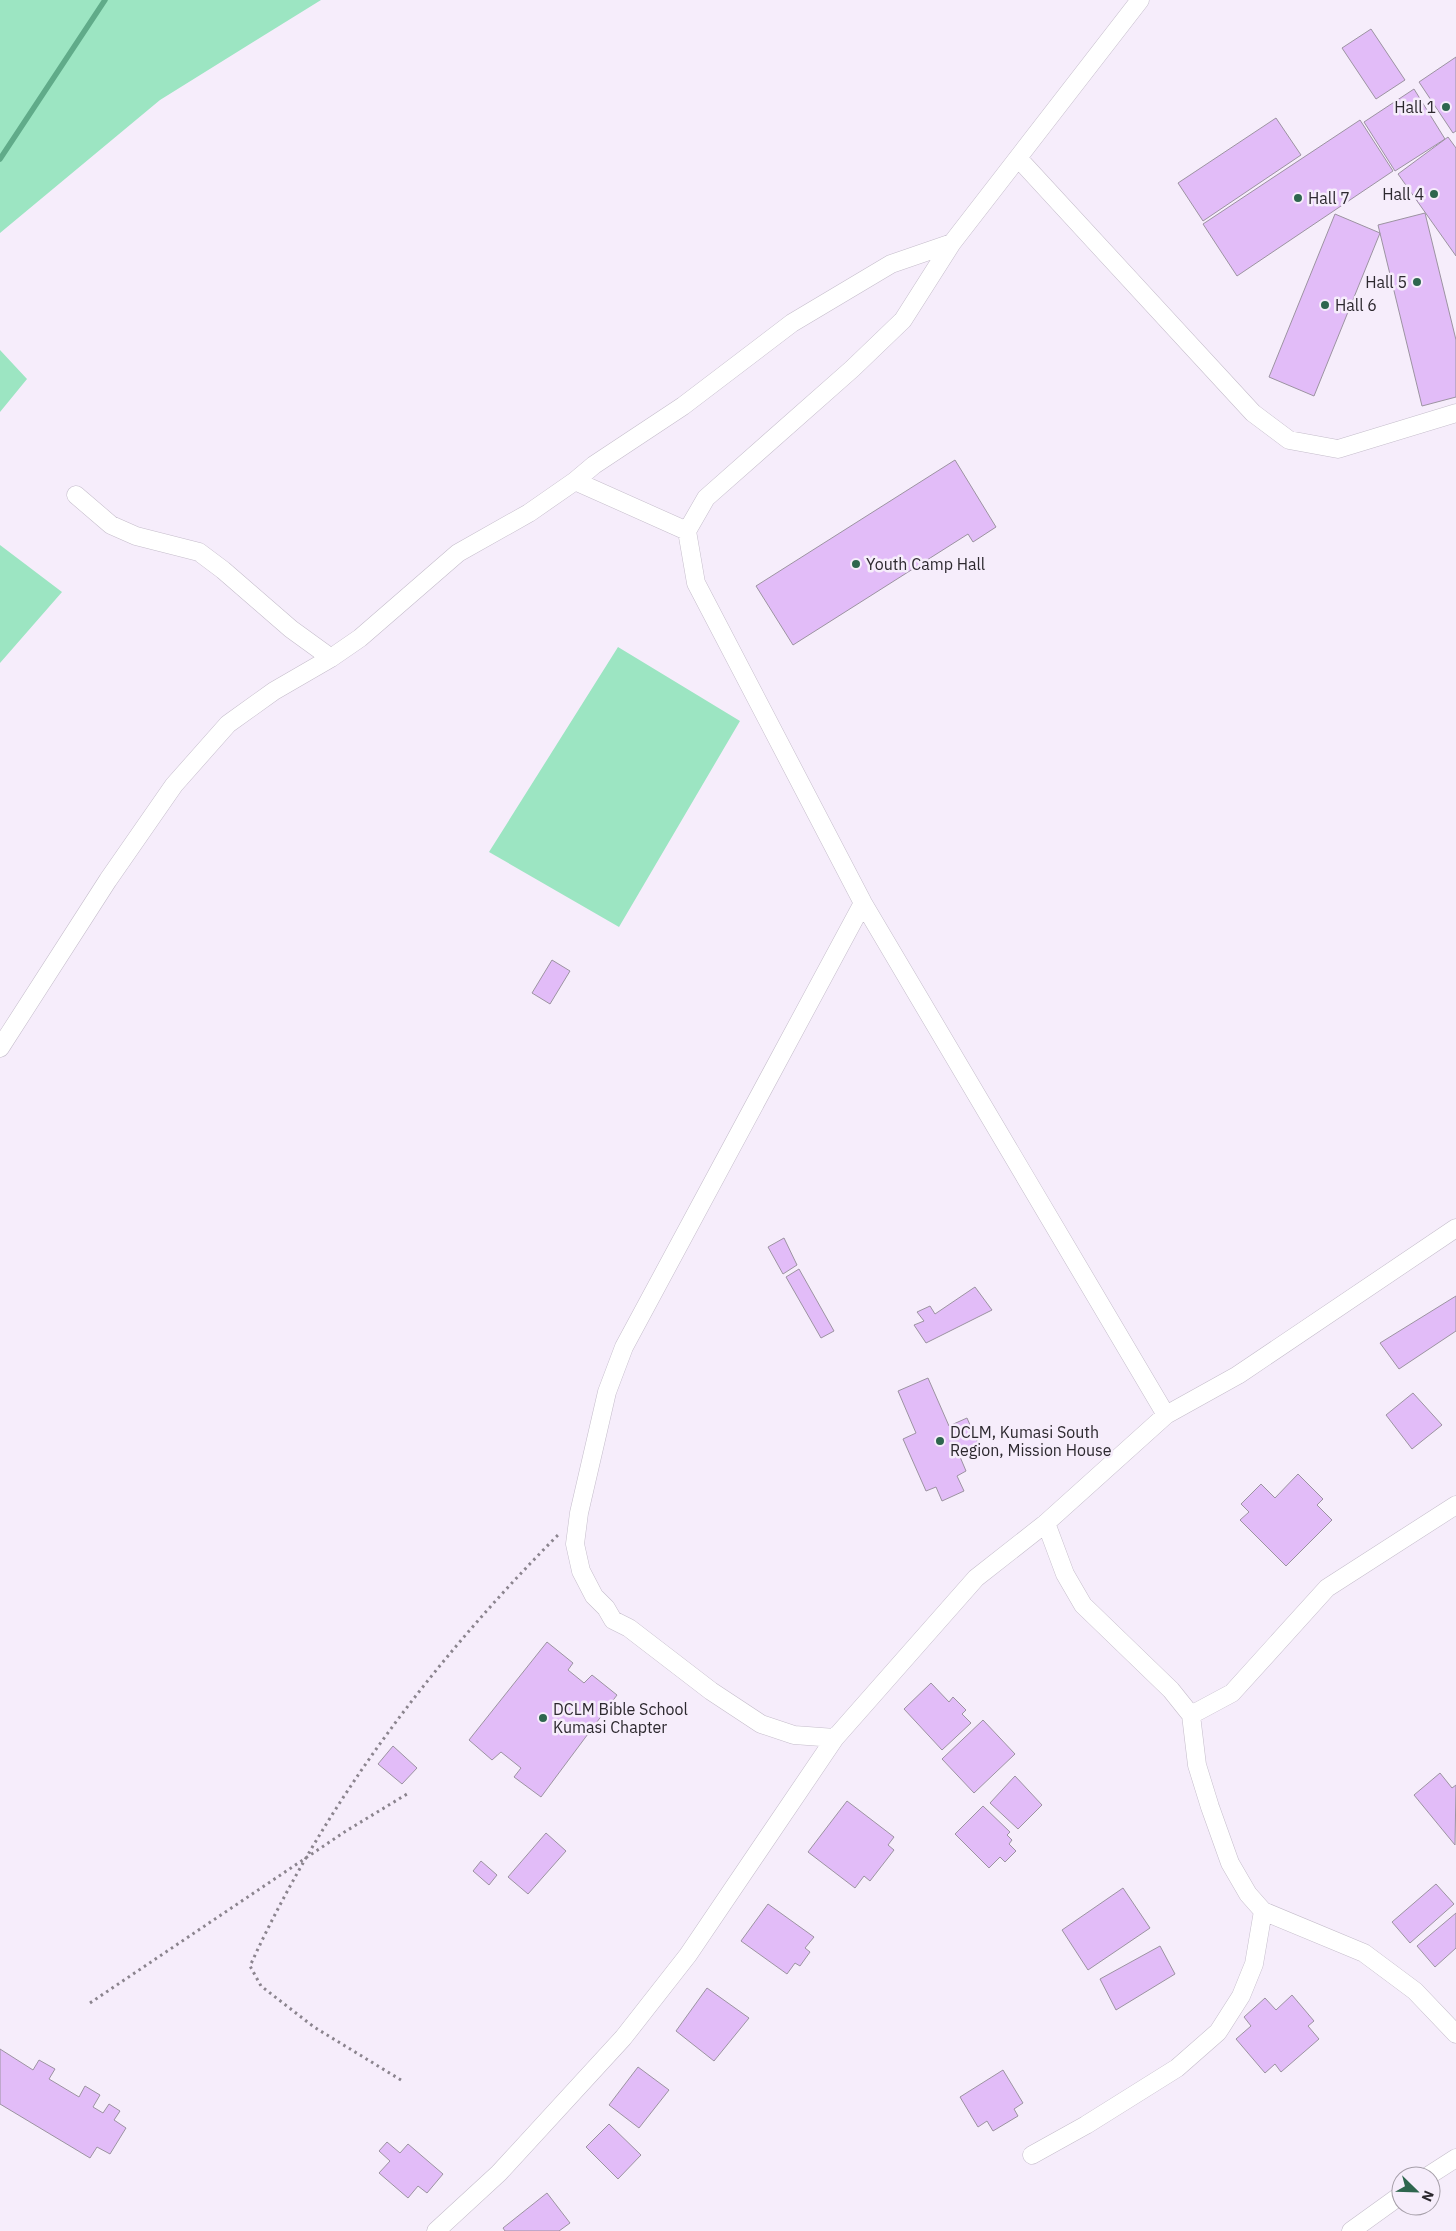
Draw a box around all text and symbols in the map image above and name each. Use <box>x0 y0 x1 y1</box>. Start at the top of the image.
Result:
place label: Hall 1 <box>1394 97 1436 117</box>
marker: Hall 1 <box>1440 101 1452 113</box>
place label: Hall 4 <box>1382 184 1424 204</box>
place label: Hall 7 <box>1308 188 1350 208</box>
marker: Hall 4 <box>1428 188 1440 200</box>
marker: Hall 7 <box>1292 192 1304 204</box>
place label: Hall 5 <box>1365 272 1407 292</box>
marker: Hall 5 <box>1411 276 1423 288</box>
place label: Hall 6 <box>1335 295 1377 315</box>
marker: Hall 6 <box>1319 299 1331 311</box>
place label: Youth Camp Hall <box>866 554 985 574</box>
marker: Youth Camp Hall <box>850 558 862 570</box>
place label: DCLM, Kumasi South Region, Mission House <box>950 1422 1112 1460</box>
marker: DCLM, Kumasi South Region, Mission House <box>934 1435 946 1447</box>
place label: DCLM Bible School Kumasi Chapter <box>553 1699 688 1737</box>
marker: DCLM Bible School Kumasi Chapter <box>537 1712 549 1724</box>
north arrow <box>1391 2166 1441 2216</box>
text: N <box>1418 2188 1438 2204</box>

